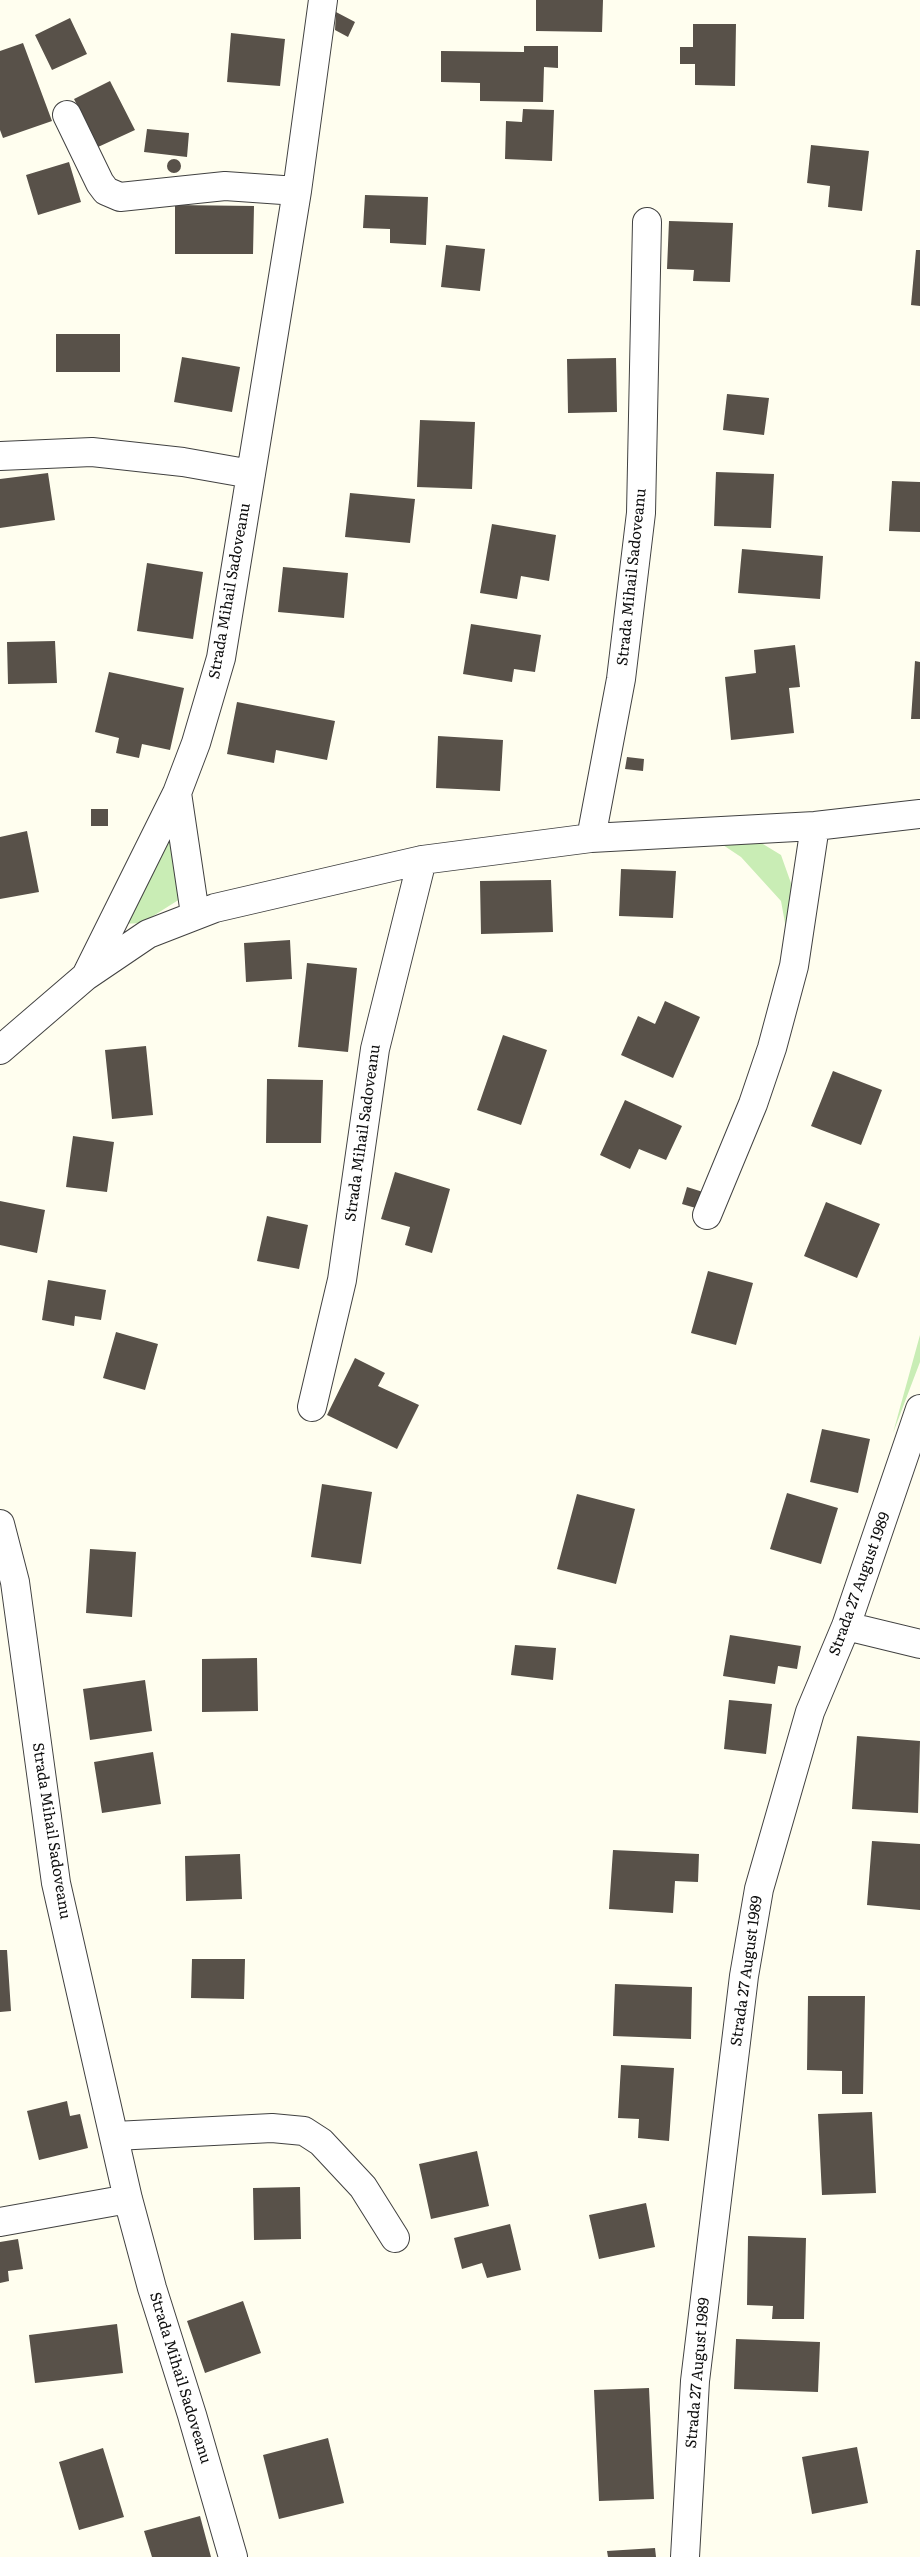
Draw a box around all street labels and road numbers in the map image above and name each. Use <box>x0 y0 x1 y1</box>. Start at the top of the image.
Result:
street label: Strada Mihail Sadoveanu <box>614 487 650 667</box>
street label: Strada Mihail Sadoveanu <box>206 502 254 680</box>
street label: Strada Mihail Sadoveanu <box>342 1043 384 1223</box>
street label: Strada 27 August 1989 <box>826 1510 894 1658</box>
street label: Strada Mihail Sadoveanu <box>28 1741 74 1921</box>
street label: Strada 27 August 1989 <box>728 1895 766 2047</box>
street label: Strada Mihail Sadoveanu <box>145 2290 215 2466</box>
street label: Strada 27 August 1989 <box>682 2297 714 2449</box>

